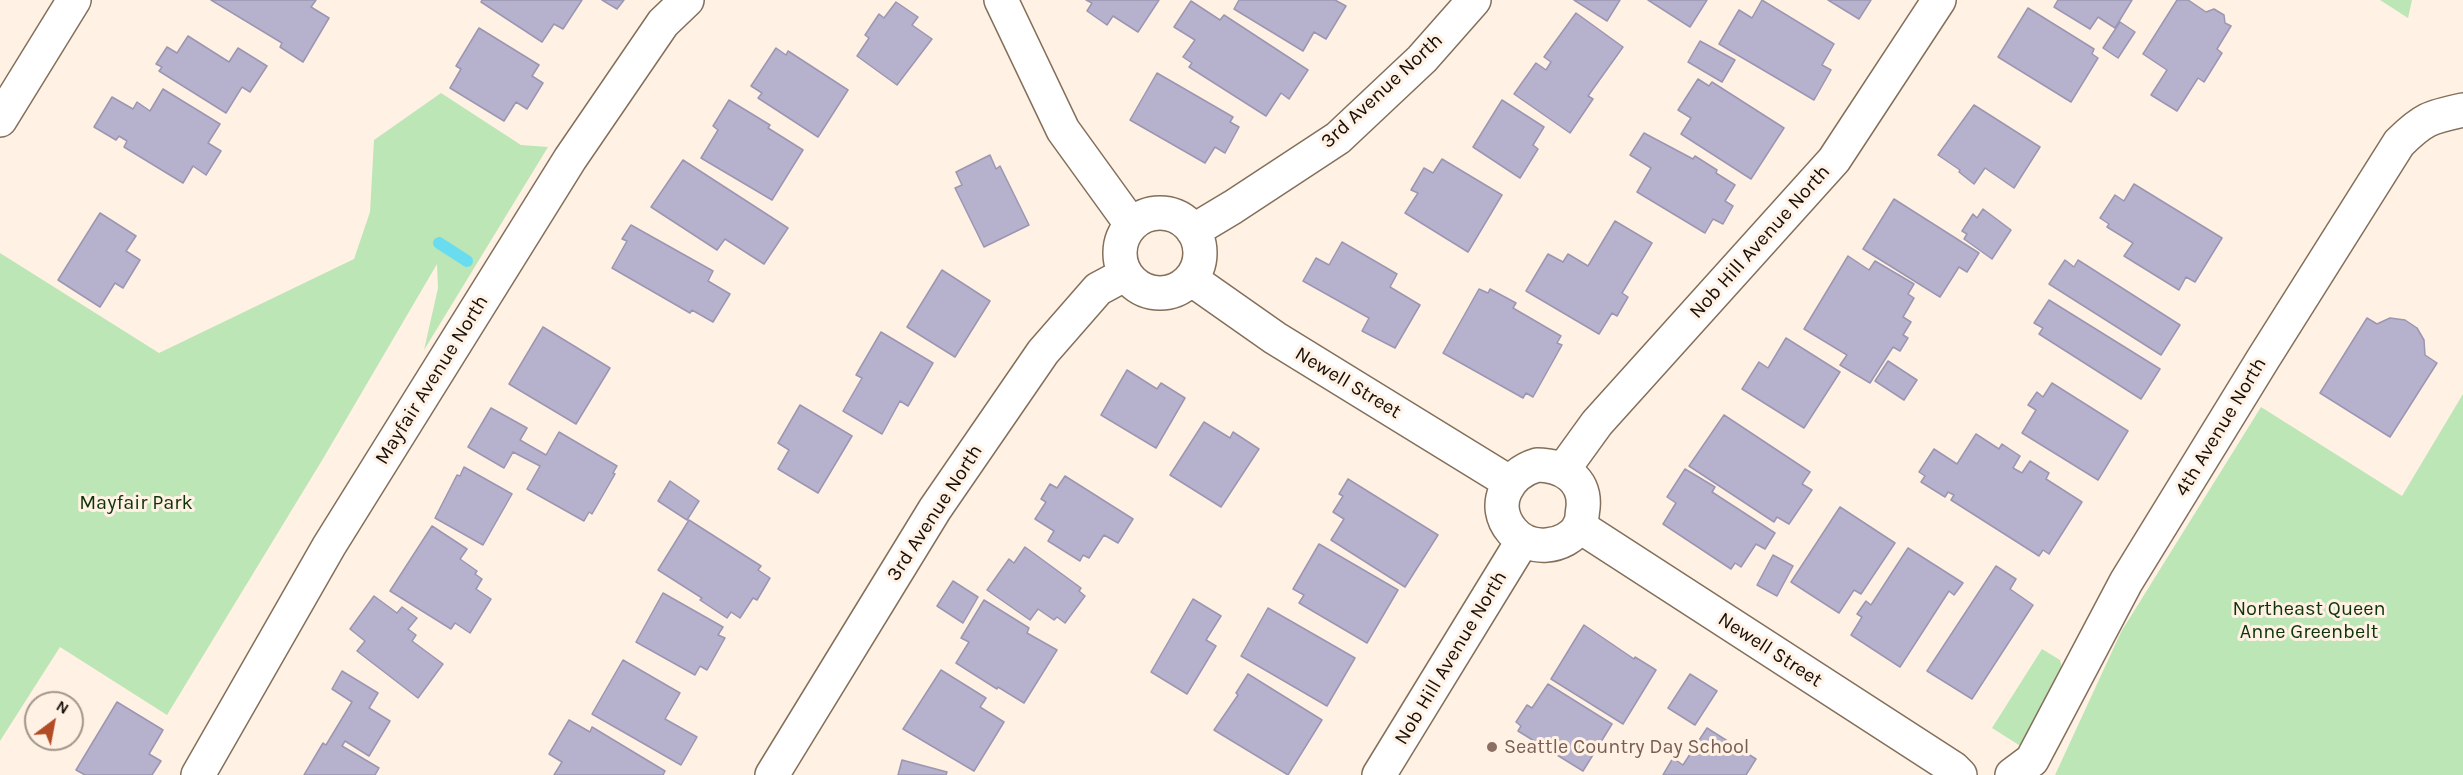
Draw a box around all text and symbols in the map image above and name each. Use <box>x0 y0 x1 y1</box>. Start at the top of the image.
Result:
street label: 3rd Avenue North <box>1316 28 1448 154</box>
street label: Nob Hill Avenue North <box>1685 160 1835 324</box>
street label: Mayfair Avenue North <box>370 291 494 469</box>
street label: Newell Street <box>1291 342 1405 424</box>
street label: 4th Avenue North <box>2170 353 2272 501</box>
street label: 3rd Avenue North <box>882 440 988 586</box>
park label: Mayfair Park <box>79 491 193 515</box>
street label: Nob Hill Avenue North <box>1390 567 1512 749</box>
park label: Northeast Queen Anne Greenbelt <box>2232 597 2386 644</box>
street label: Newell Street <box>1713 607 1827 693</box>
north arrow <box>24 691 84 751</box>
text: N <box>53 696 73 718</box>
place label: Seattle Country Day School <box>1504 735 1749 759</box>
marker: Seattle Country Day School <box>1485 740 1499 754</box>

